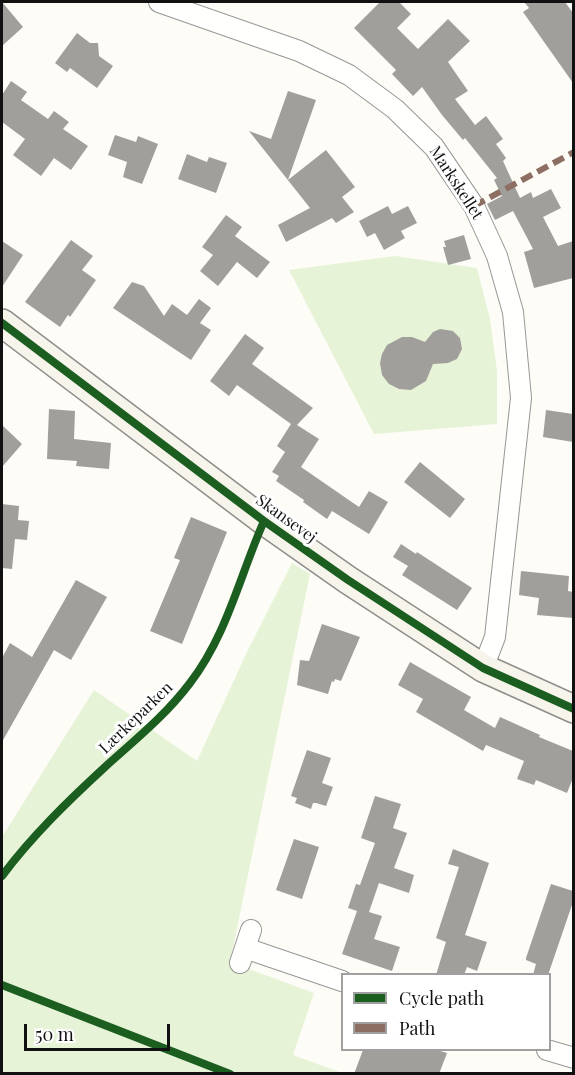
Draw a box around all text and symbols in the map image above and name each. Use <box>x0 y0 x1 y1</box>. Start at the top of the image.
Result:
street label: Markskellet <box>425 143 487 223</box>
street label: Skansevej <box>252 491 320 547</box>
street label: Lærkeparken <box>95 678 177 758</box>
legend <box>341 973 551 1051</box>
text: Cycle path <box>399 986 484 1010</box>
scale bar <box>27 1012 172 1050</box>
text: Path <box>399 1016 435 1040</box>
text: 50 m <box>35 1022 74 1046</box>

